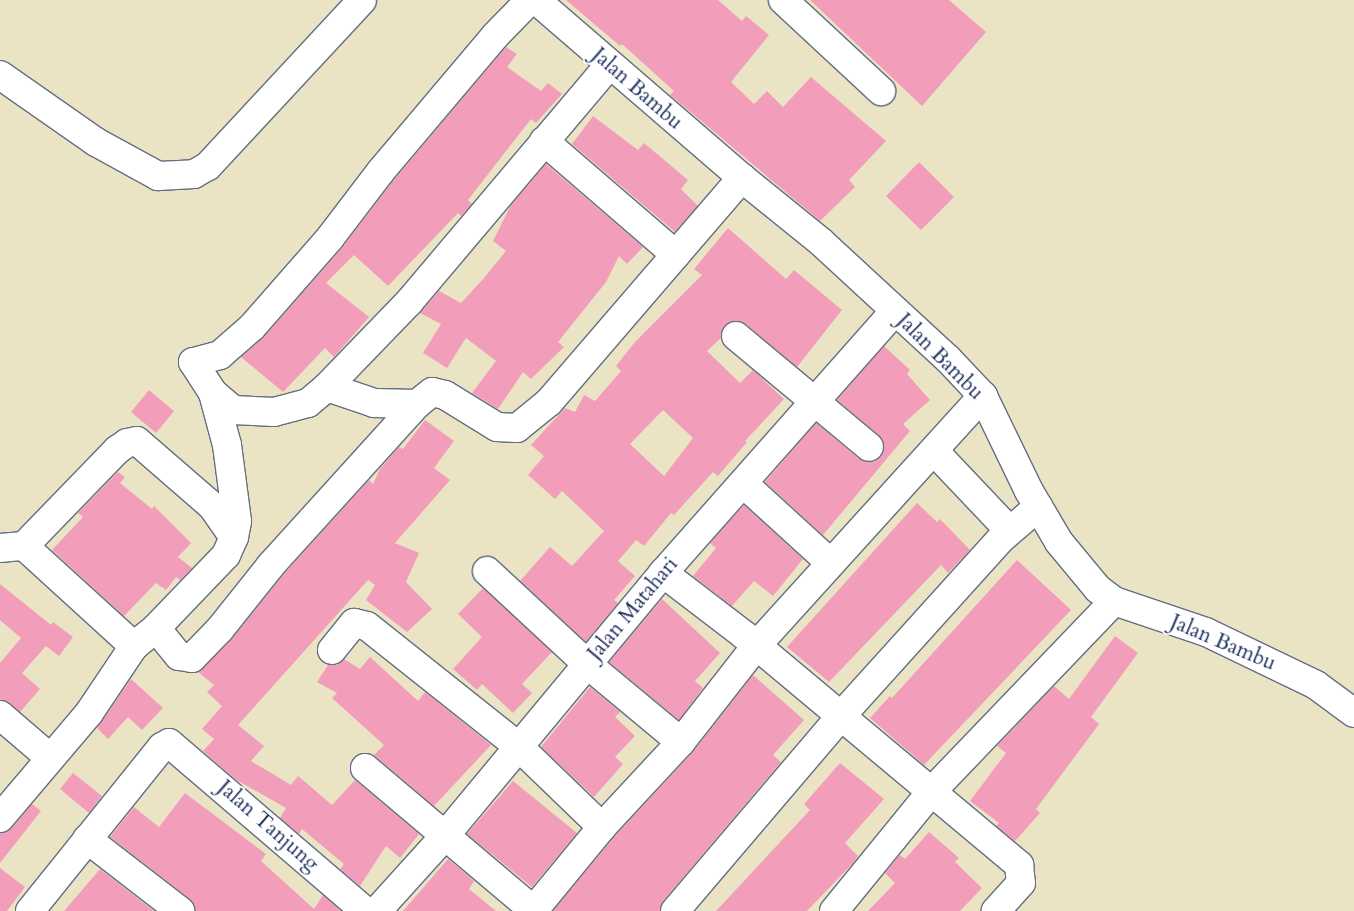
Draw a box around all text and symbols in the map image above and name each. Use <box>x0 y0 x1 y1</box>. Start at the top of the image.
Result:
street label: Jalan Bambu <box>586 43 688 135</box>
street label: Jalan Bambu <box>891 308 989 406</box>
street label: Jalan Matahari <box>583 552 683 666</box>
street label: Jalan Bambu <box>1166 610 1280 676</box>
street label: Jalan Tanjung <box>212 775 324 877</box>

